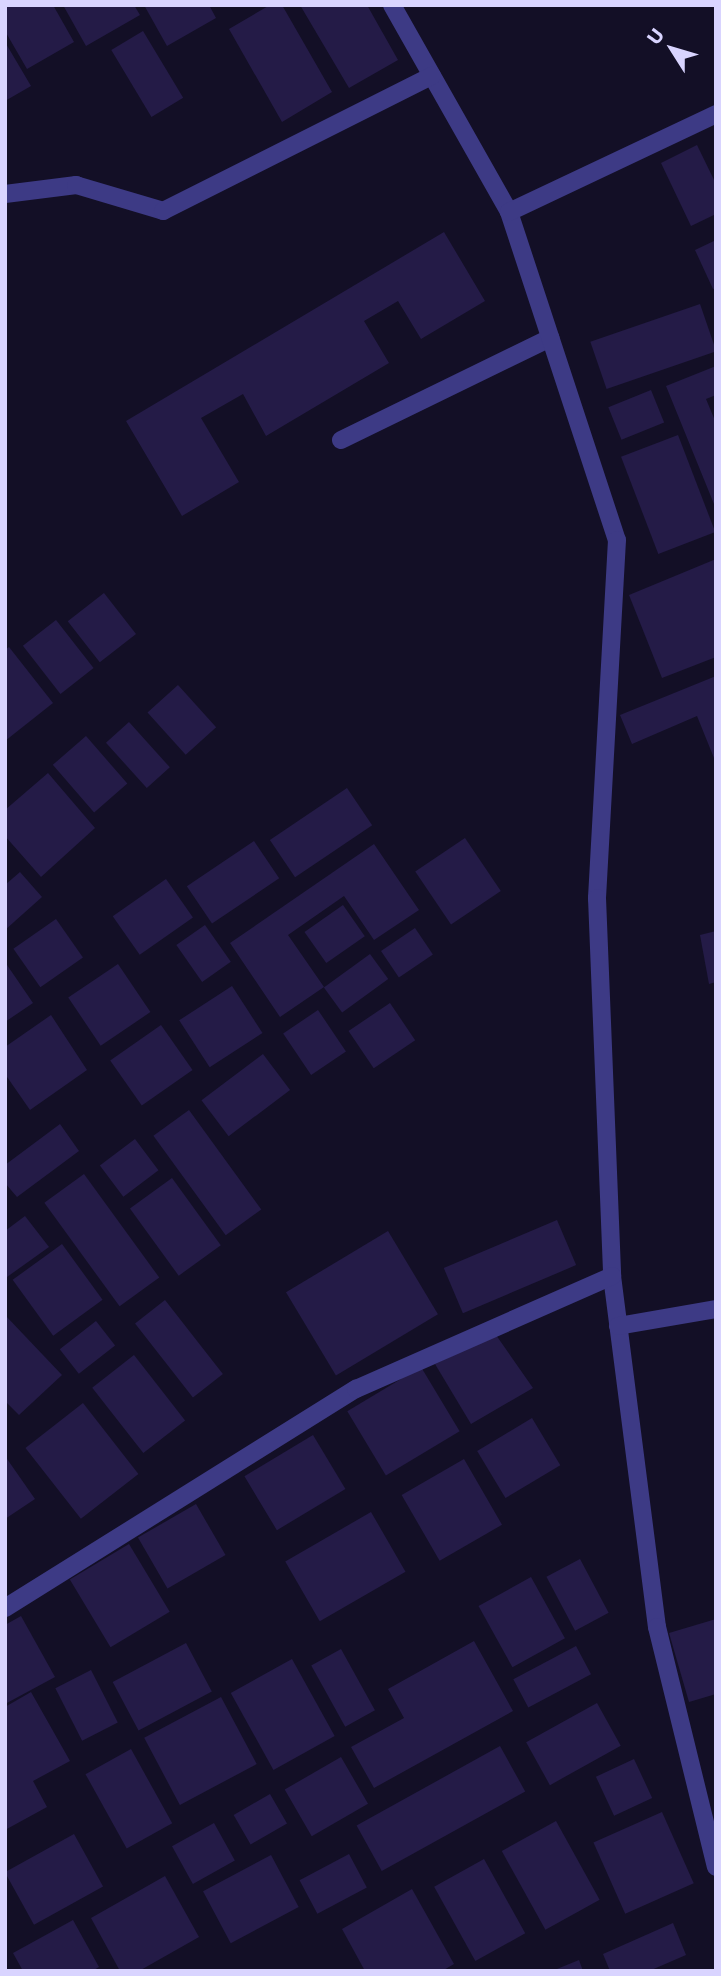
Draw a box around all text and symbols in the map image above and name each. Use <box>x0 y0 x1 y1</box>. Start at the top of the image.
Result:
north arrow <box>637 14 707 84</box>
text: U <box>641 24 668 49</box>

